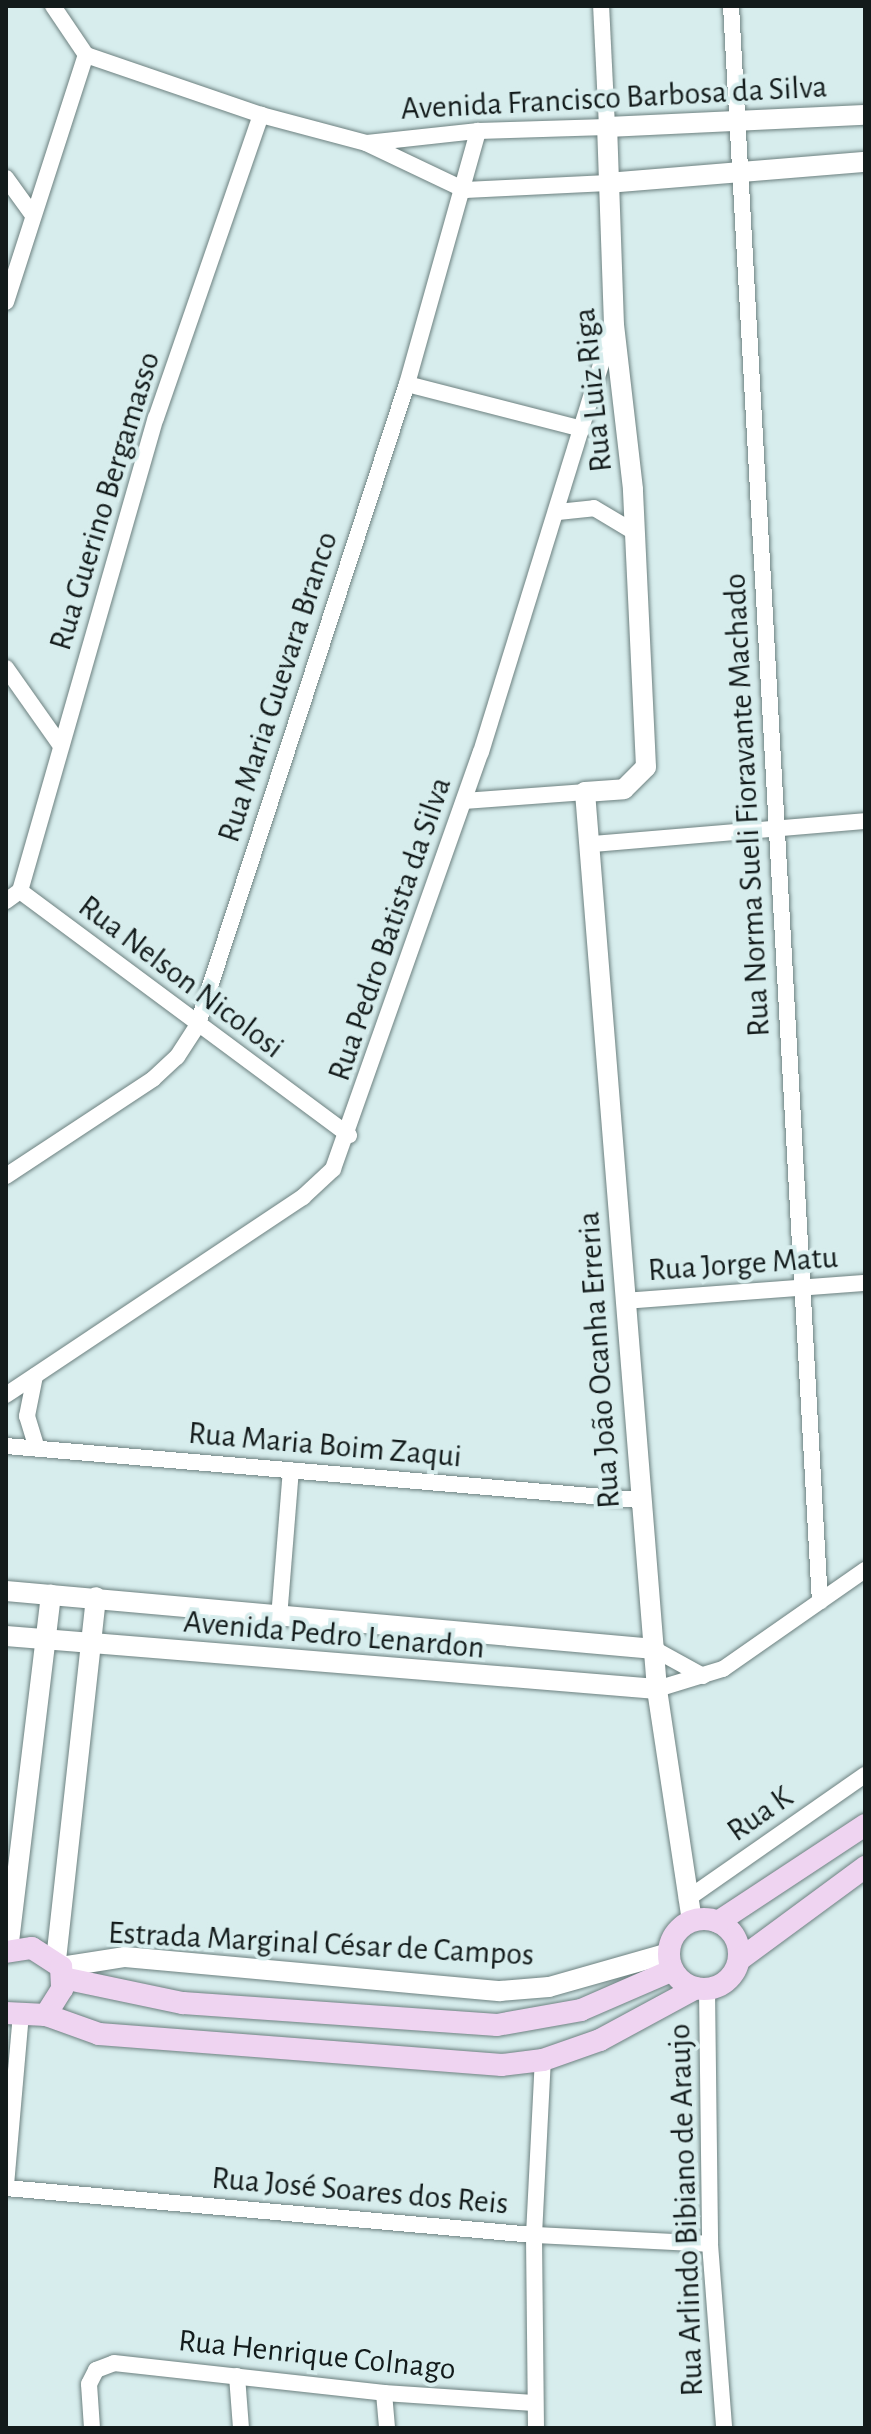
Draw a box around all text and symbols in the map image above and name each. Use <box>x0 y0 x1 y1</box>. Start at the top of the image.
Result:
street label: Avenida Francisco Barbosa da Silva <box>400 68 828 128</box>
street label: Rua Luiz Riga <box>565 306 621 474</box>
street label: Rua Guerino Bergamasso <box>41 347 169 655</box>
street label: Rua Maria Guevara Branco <box>210 527 346 847</box>
street label: Rua Norma Sueli Fioravante Machado <box>716 572 778 1038</box>
street label: Rua Pedro Batista da Silva <box>320 772 460 1086</box>
street label: Rua Nelson Nicolosi <box>71 887 291 1067</box>
street label: Rua João Ocanha Erreria <box>569 1210 629 1510</box>
street label: Rua Jorge Matu <box>647 1238 839 1290</box>
street label: Rua Maria Boim Zaqui <box>187 1414 463 1476</box>
street label: Avenida Pedro Lenardon <box>182 1603 486 1667</box>
street label: Rua K <box>720 1778 800 1850</box>
street label: Estrada Marginal César de Campos <box>107 1914 535 1974</box>
street label: Rua Arlindo Bibiano de Araujo <box>660 2023 712 2397</box>
street label: Rua José Soares dos Reis <box>210 2159 510 2223</box>
street label: Rua Henrique Colnago <box>176 2321 458 2389</box>

